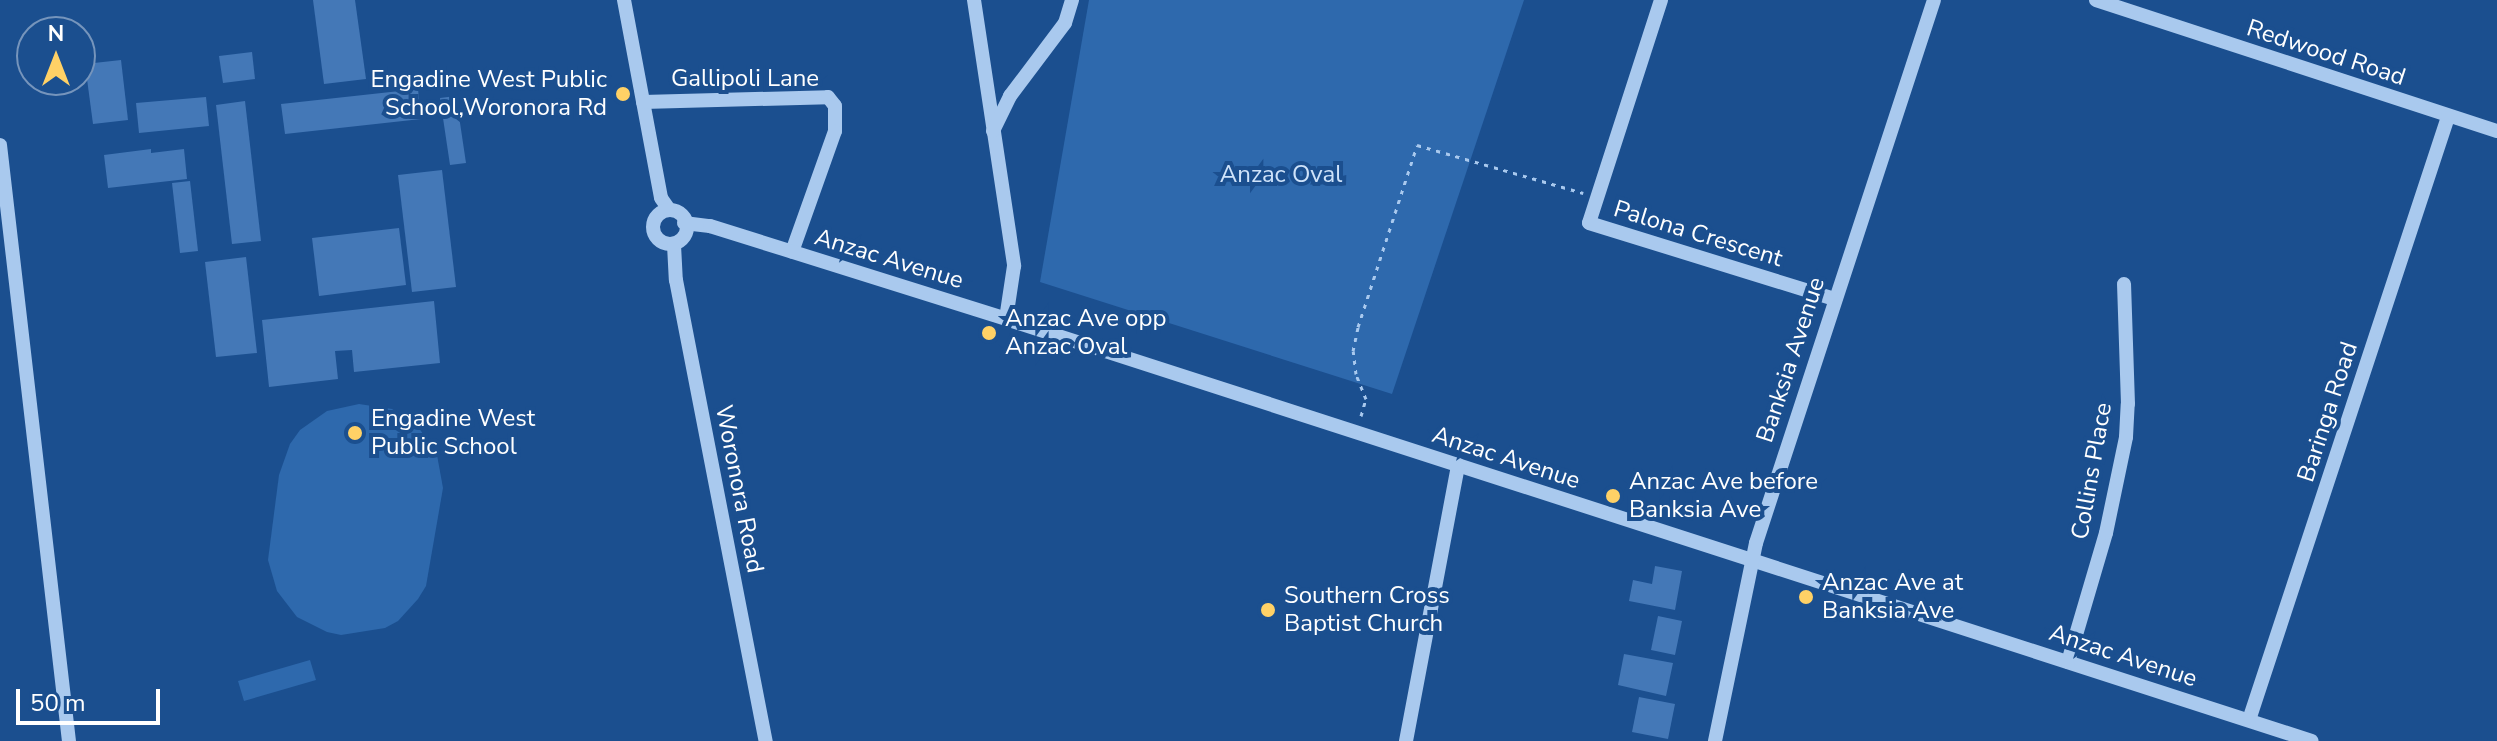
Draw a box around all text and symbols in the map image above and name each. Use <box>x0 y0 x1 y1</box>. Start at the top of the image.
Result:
street label: Redwood Road <box>2243 14 2409 92</box>
north arrow <box>16 16 96 96</box>
text: N <box>48 19 64 49</box>
street label: Gallipoli Lane <box>671 65 819 93</box>
place label: Engadine West Public School,Woronora Rd <box>370 66 607 122</box>
marker: Engadine West Public School,Woronora Rd <box>614 85 632 103</box>
park label: Anzac Oval <box>1220 161 1342 189</box>
street label: Palona Crescent <box>1610 195 1786 273</box>
street label: Anzac Avenue <box>811 223 967 295</box>
street label: Banksia Avenue <box>1751 274 1831 446</box>
place label: Anzac Ave opp Anzac Oval <box>1005 305 1166 361</box>
marker: Anzac Ave opp Anzac Oval <box>980 324 998 342</box>
street label: Baringa Road <box>2292 338 2364 486</box>
street label: Collins Place <box>2066 400 2118 542</box>
street label: Woronora Road <box>709 403 769 575</box>
place label: Engadine West Public School <box>371 405 535 461</box>
street label: Anzac Avenue <box>1428 421 1584 495</box>
marker: Engadine West Public School <box>346 424 364 442</box>
place label: Anzac Ave before Banksia Ave <box>1629 468 1818 524</box>
marker: Anzac Ave before Banksia Ave <box>1604 487 1622 505</box>
place label: Anzac Ave at Banksia Ave <box>1822 569 1963 625</box>
place label: Southern Cross Baptist Church <box>1284 582 1450 638</box>
marker: Anzac Ave at Banksia Ave <box>1797 588 1815 606</box>
marker: Southern Cross Baptist Church <box>1259 601 1277 619</box>
street label: Anzac Avenue <box>2045 619 2201 693</box>
scale bar <box>20 673 164 723</box>
text: 50 m <box>30 687 86 719</box>

